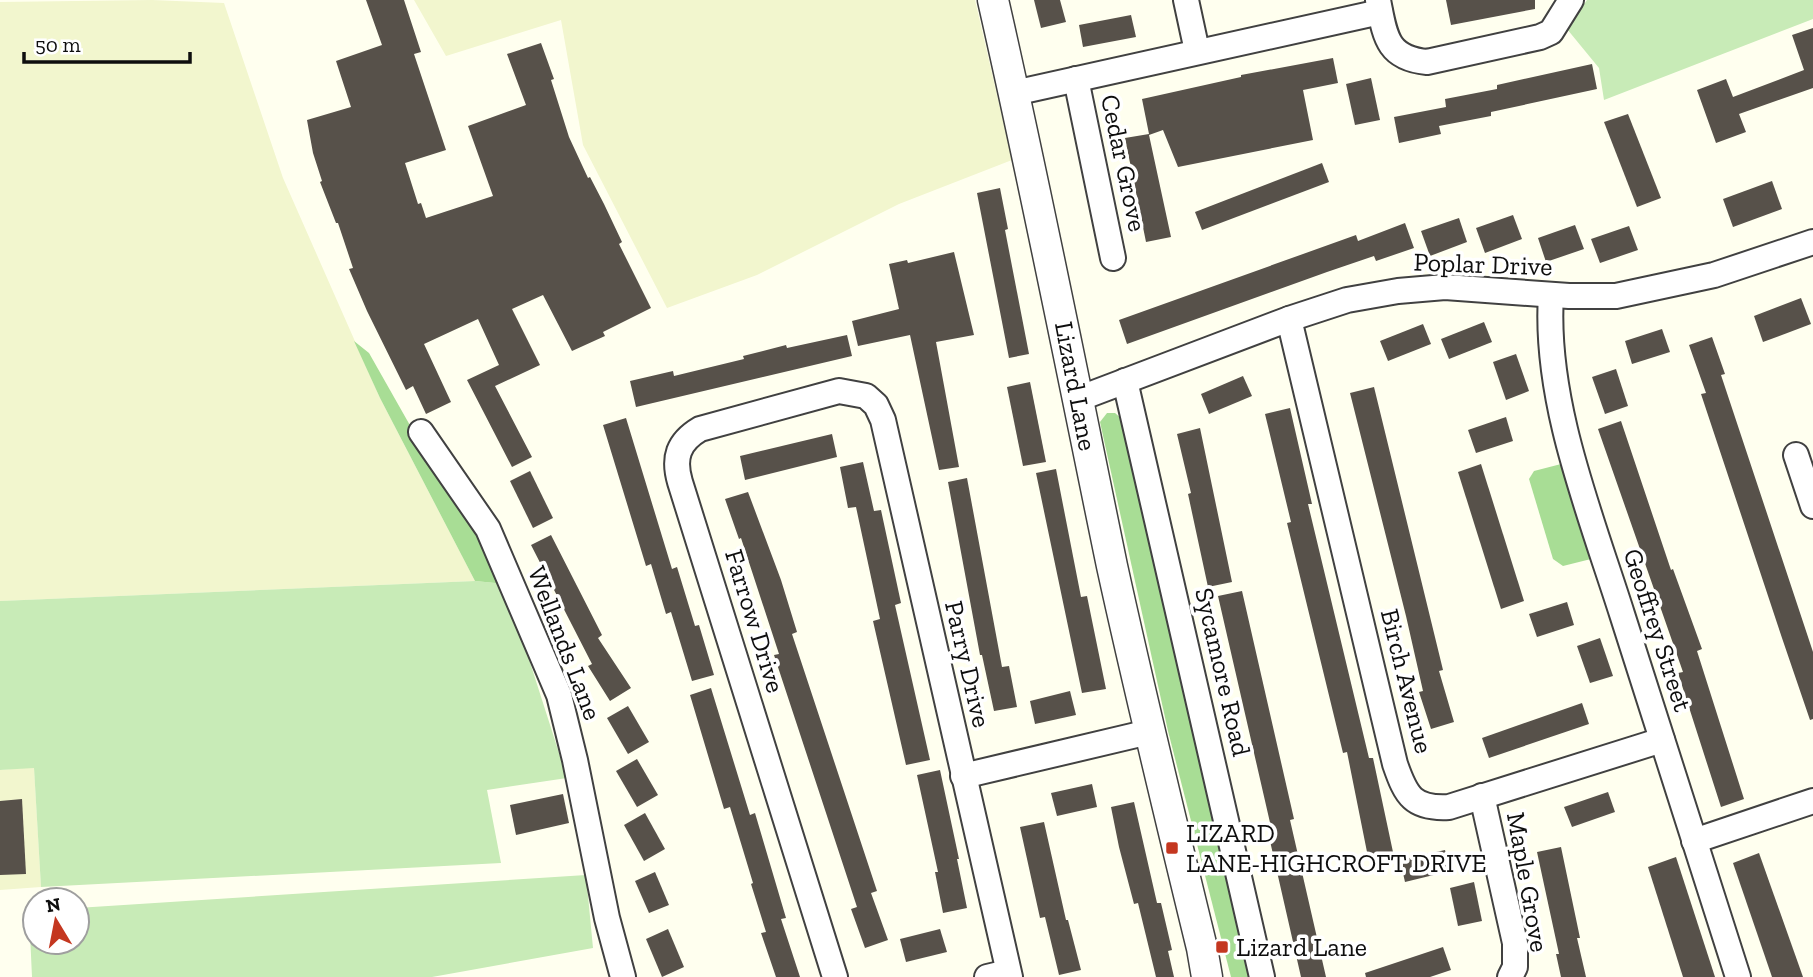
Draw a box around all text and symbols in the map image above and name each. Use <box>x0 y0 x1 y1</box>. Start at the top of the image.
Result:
scale bar <box>24 21 191 65</box>
text: 50 m <box>35 32 81 57</box>
street label: Cedar Grove <box>1094 92 1154 234</box>
street label: Poplar Drive <box>1413 246 1553 282</box>
street label: Lizard Lane <box>1048 319 1104 453</box>
street label: Geoffrey Street <box>1617 545 1699 716</box>
street label: Farrow Drive <box>718 546 792 696</box>
street label: Wellands Lane <box>521 562 609 724</box>
street label: Sycamore Road <box>1188 585 1258 759</box>
street label: Parry Drive <box>938 598 998 730</box>
street label: Birch Avenue <box>1374 605 1440 757</box>
street label: Maple Grove <box>1500 810 1556 954</box>
place label: LIZARD LANE-HIGHCROFT DRIVE <box>1186 817 1487 879</box>
marker: LIZARD LANE-HIGHCROFT DRIVE <box>1164 840 1180 856</box>
north arrow <box>21 886 91 956</box>
text: N <box>44 892 62 917</box>
place label: Lizard Lane <box>1236 931 1367 963</box>
marker: Lizard Lane <box>1214 939 1230 955</box>

